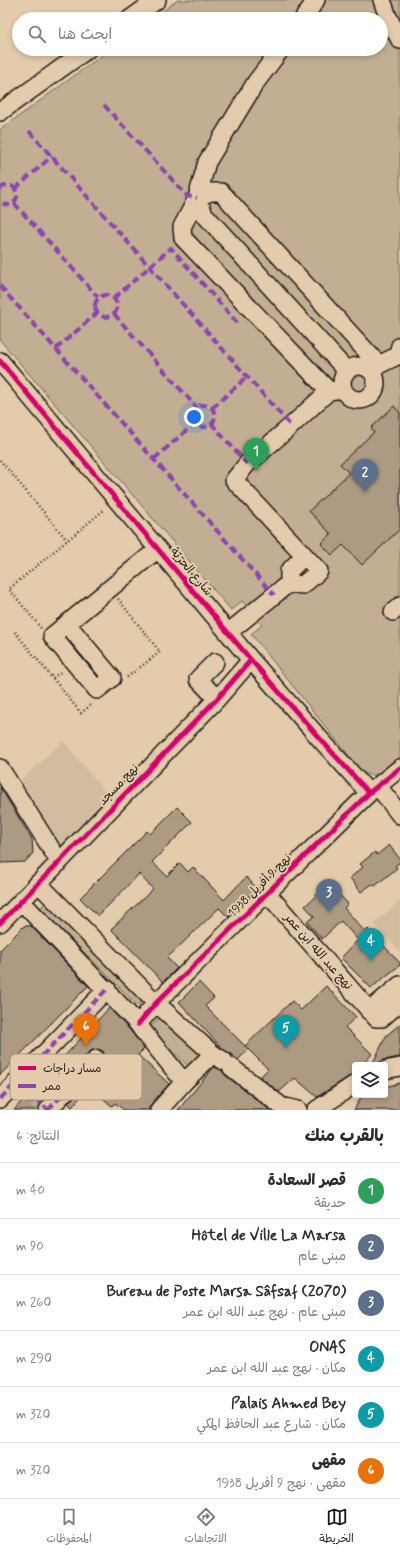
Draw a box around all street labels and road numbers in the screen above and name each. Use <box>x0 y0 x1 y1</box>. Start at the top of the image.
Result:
street label: شارع الحرّيّة <box>166 544 216 600</box>
street label: نهج مسجد <box>95 761 143 809</box>
street label: نهج 9 أفريل 1938 <box>225 851 295 921</box>
street label: نهج عبد الله ابن عمر <box>280 909 356 994</box>

